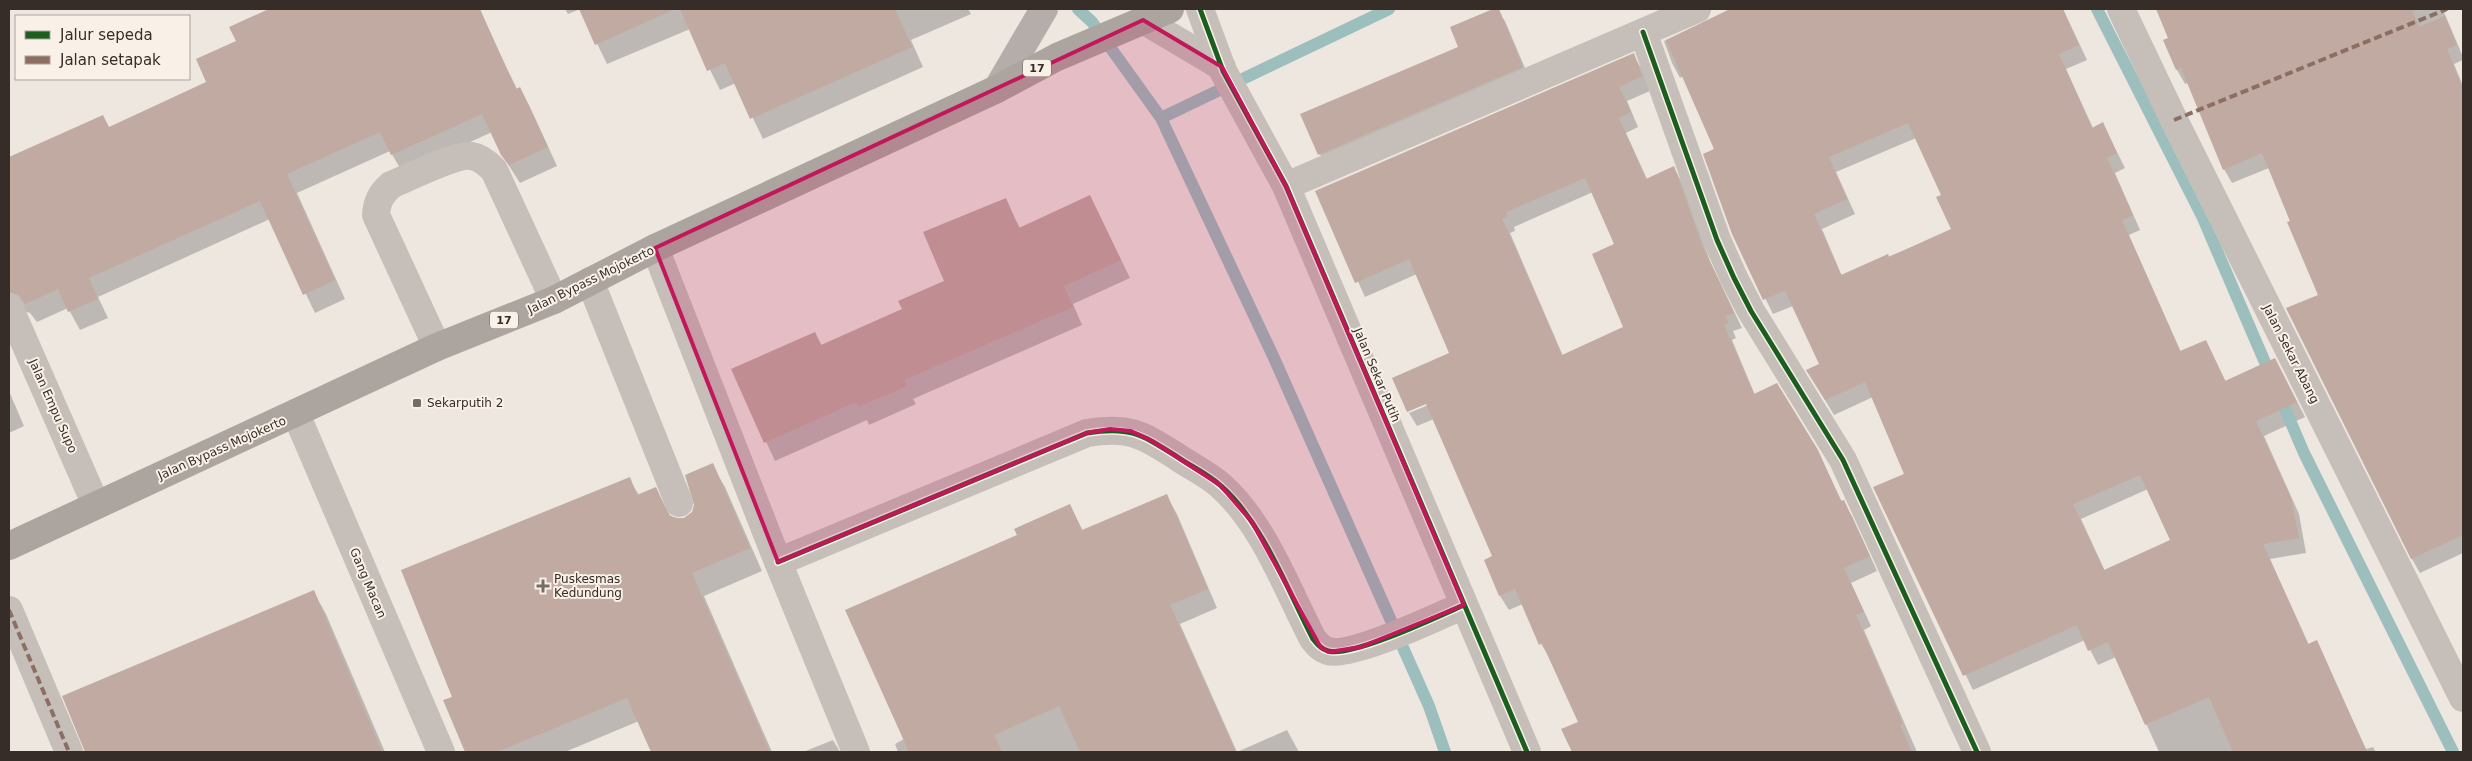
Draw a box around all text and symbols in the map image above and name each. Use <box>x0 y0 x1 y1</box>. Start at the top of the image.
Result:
legend <box>15 15 190 80</box>
text: Jalur sepeda <box>59 26 153 44</box>
text: Jalan setapak <box>59 51 161 69</box>
road number: 17 <box>1023 59 1051 76</box>
street label: Jalan Bypass Mojokerto <box>525 243 656 317</box>
street label: Jalan Sekar Abang <box>2260 301 2322 406</box>
road number: 17 <box>490 312 518 328</box>
street label: Jalan Sekar Putih <box>1350 325 1403 424</box>
street label: Jalan Empu Supo <box>26 356 80 455</box>
place label: Sekarputih 2 <box>427 396 503 410</box>
marker: Sekarputih 2 <box>411 397 423 409</box>
street label: Jalan Bypass Mojokerto <box>155 413 288 483</box>
street label: Gang Macan <box>347 546 389 620</box>
place label: Puskesmas Kedundung <box>554 572 622 600</box>
marker: Puskesmas Kedundung <box>536 579 550 593</box>

